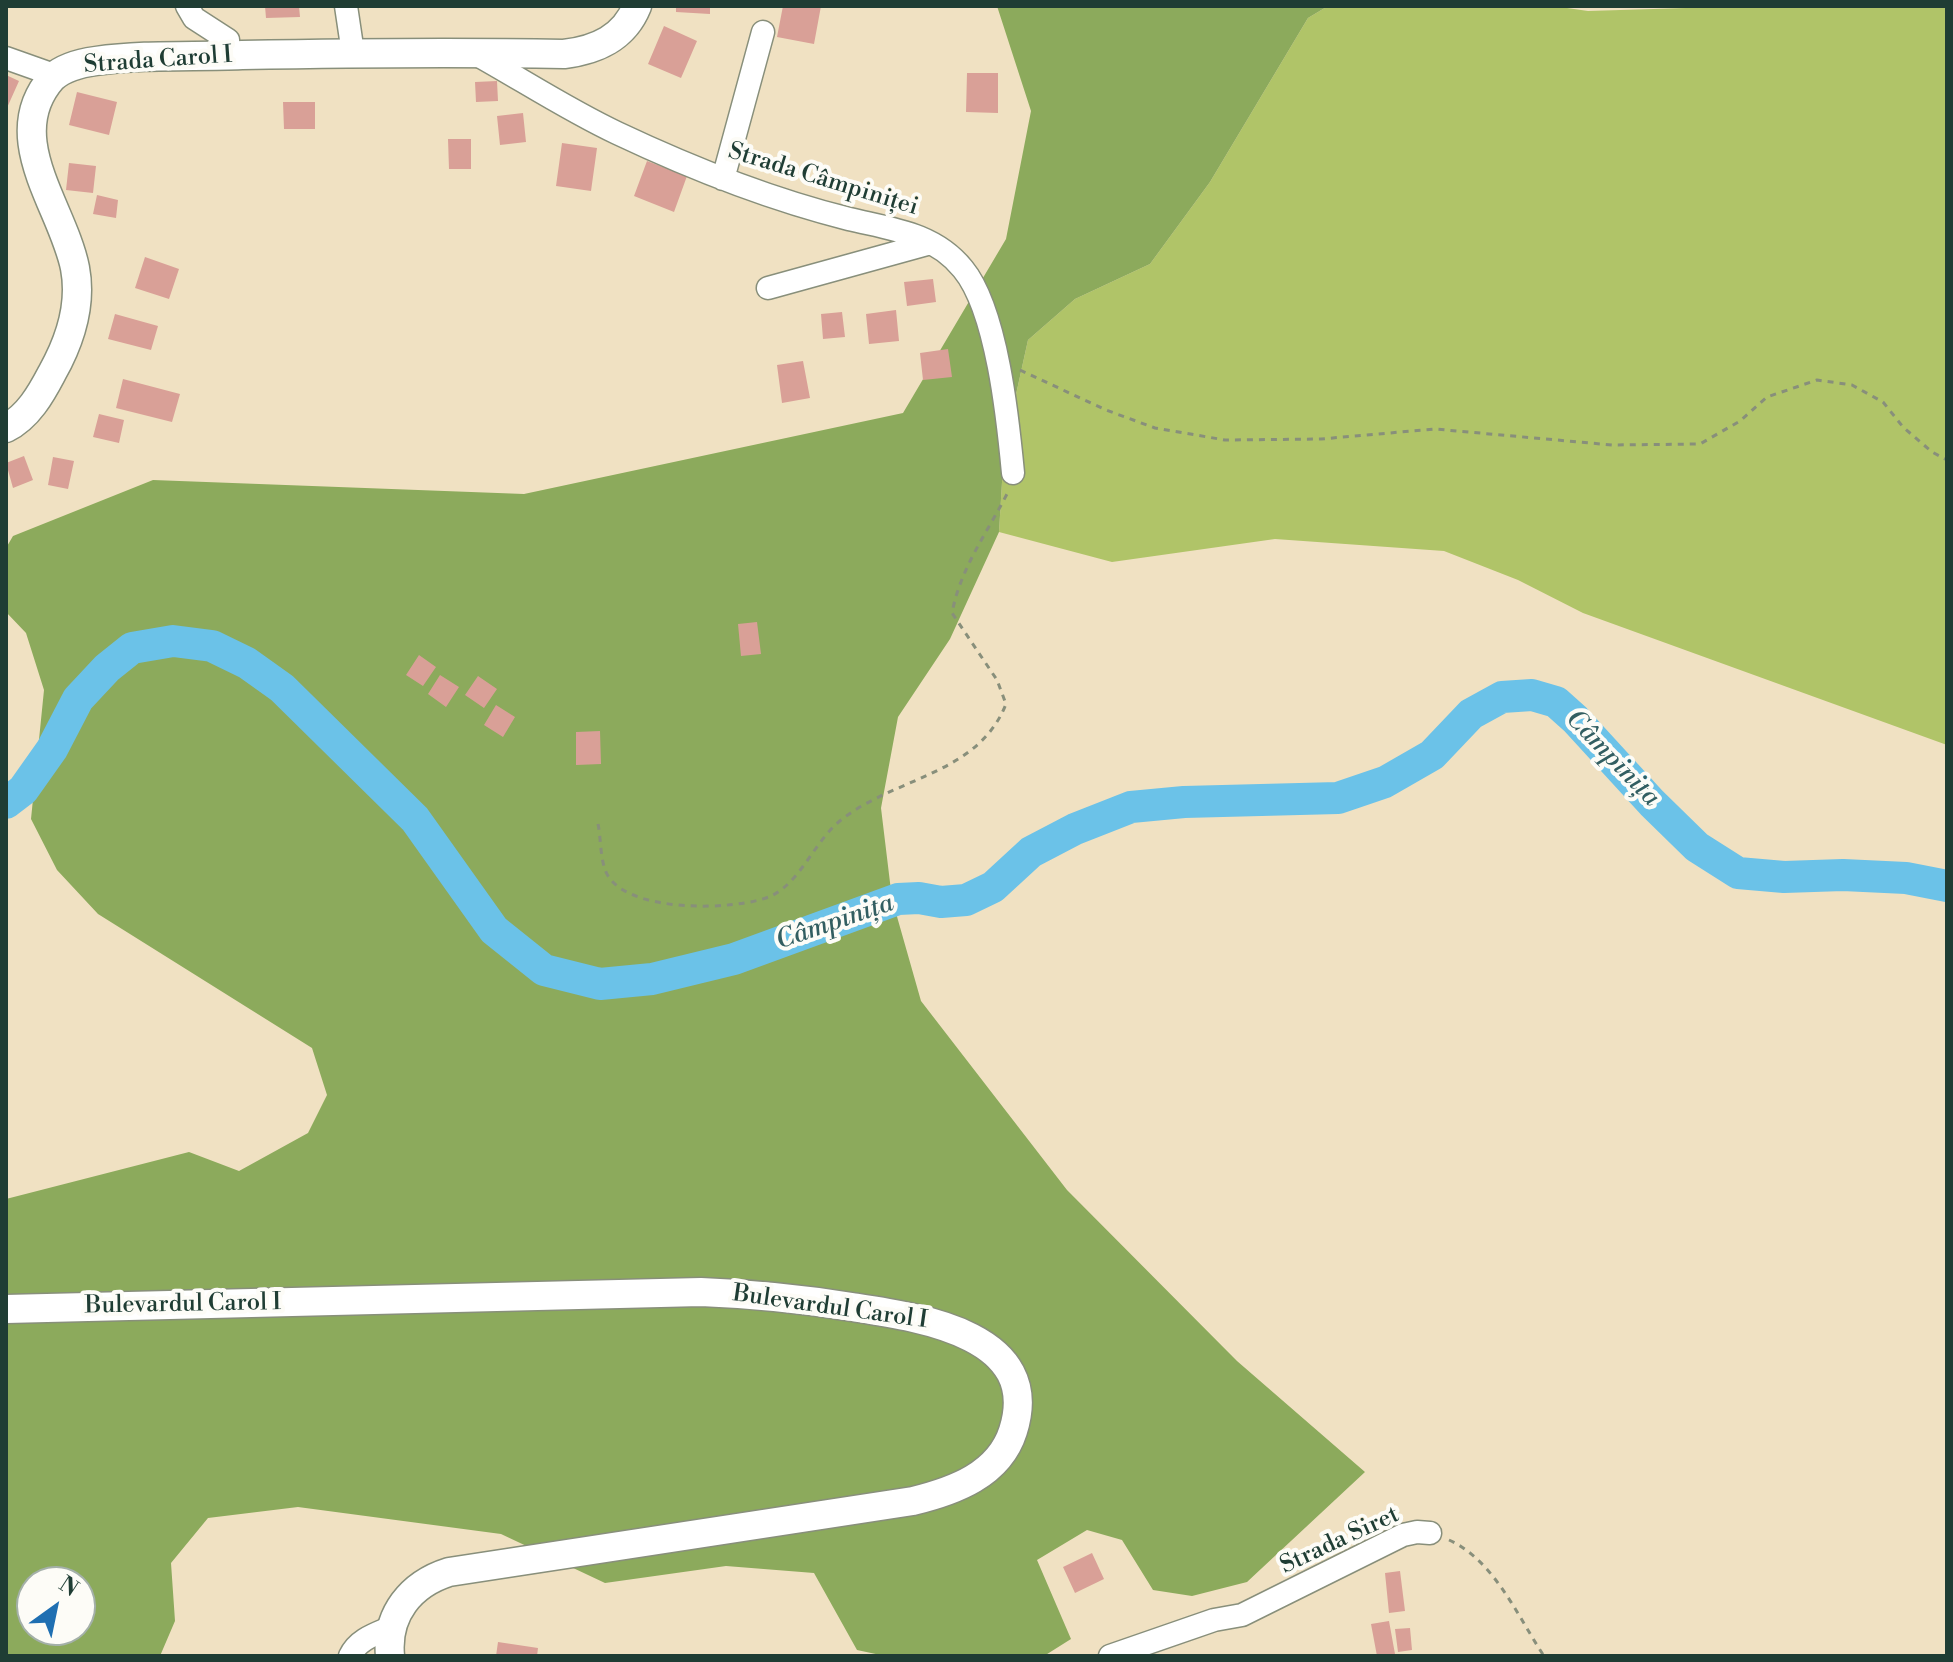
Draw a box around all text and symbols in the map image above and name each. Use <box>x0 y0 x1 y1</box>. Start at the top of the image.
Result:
street label: Strada Carol I <box>83 41 233 81</box>
street label: Strada Câmpiniței <box>725 137 921 223</box>
water label: Câmpinița <box>1558 704 1666 814</box>
water label: Câmpinița <box>772 888 898 958</box>
street label: Bulevardul Carol I <box>731 1280 929 1336</box>
street label: Bulevardul Carol I <box>84 1289 282 1321</box>
street label: Strada Siret <box>1276 1501 1404 1581</box>
north arrow <box>16 1566 96 1646</box>
text: N <box>54 1571 83 1603</box>

